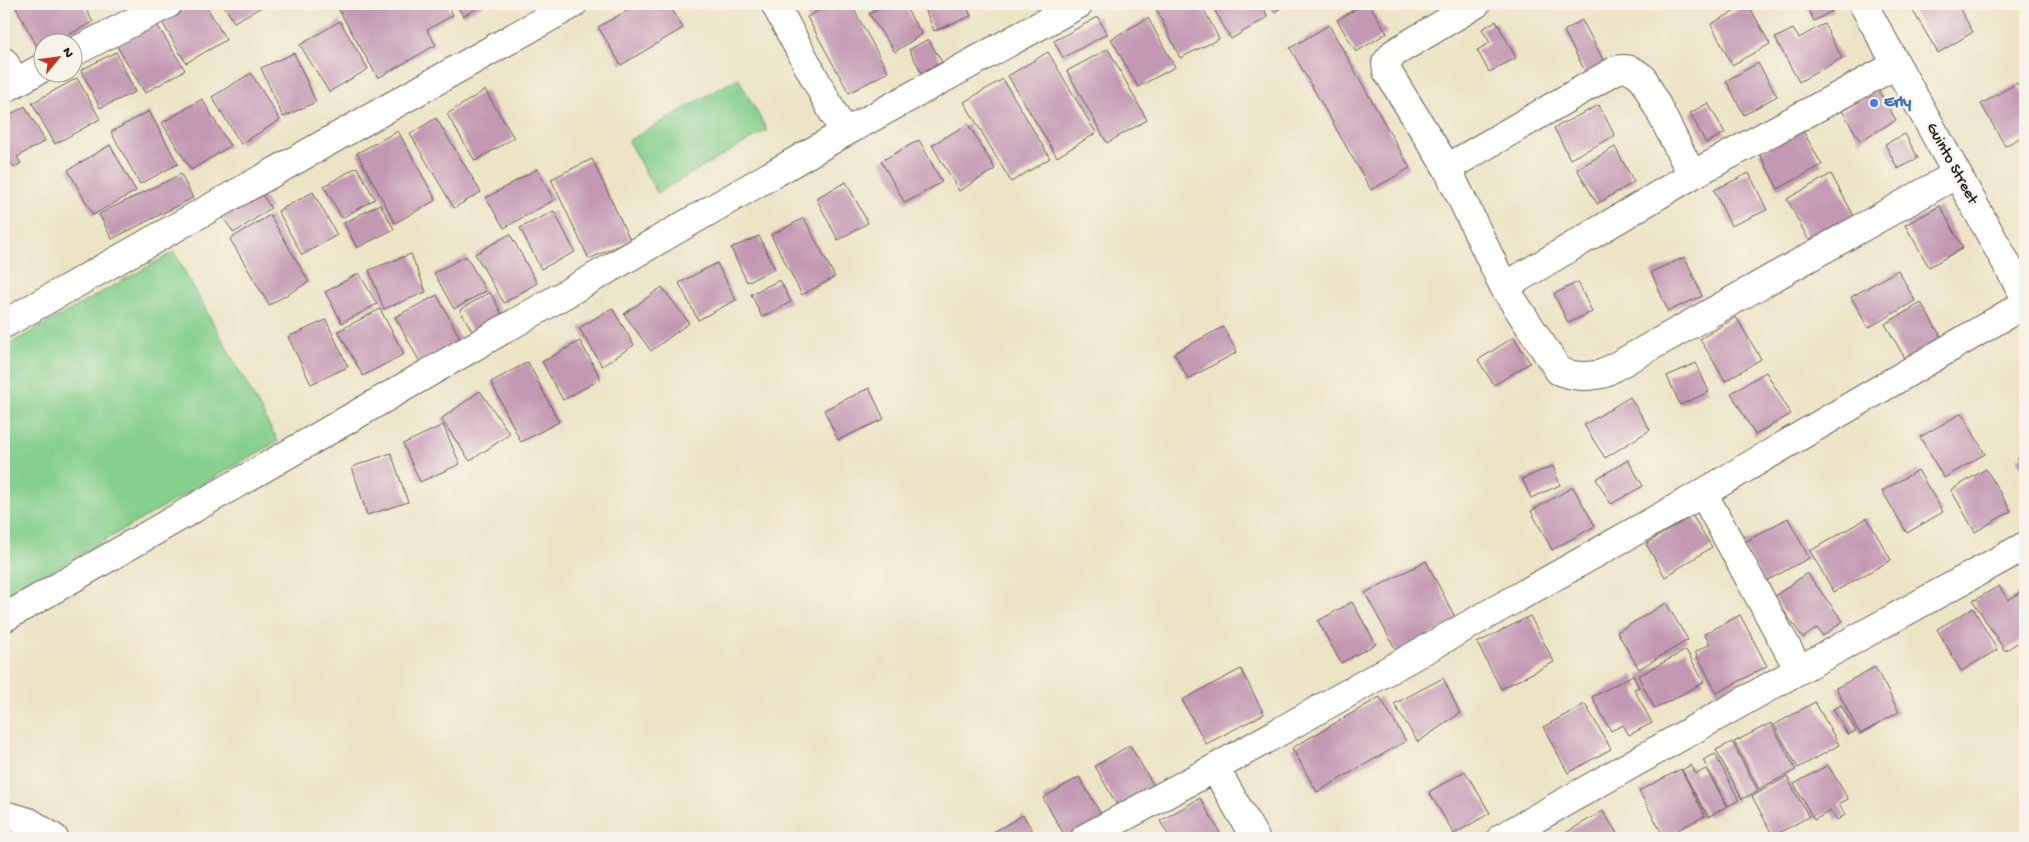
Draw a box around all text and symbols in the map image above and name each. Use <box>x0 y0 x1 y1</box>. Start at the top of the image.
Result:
north arrow <box>32 32 82 82</box>
text: N <box>58 45 77 61</box>
place label: Erly <box>1884 94 1911 113</box>
marker: Erly <box>1868 97 1880 109</box>
street label: Guinto Street <box>1921 120 1982 209</box>

